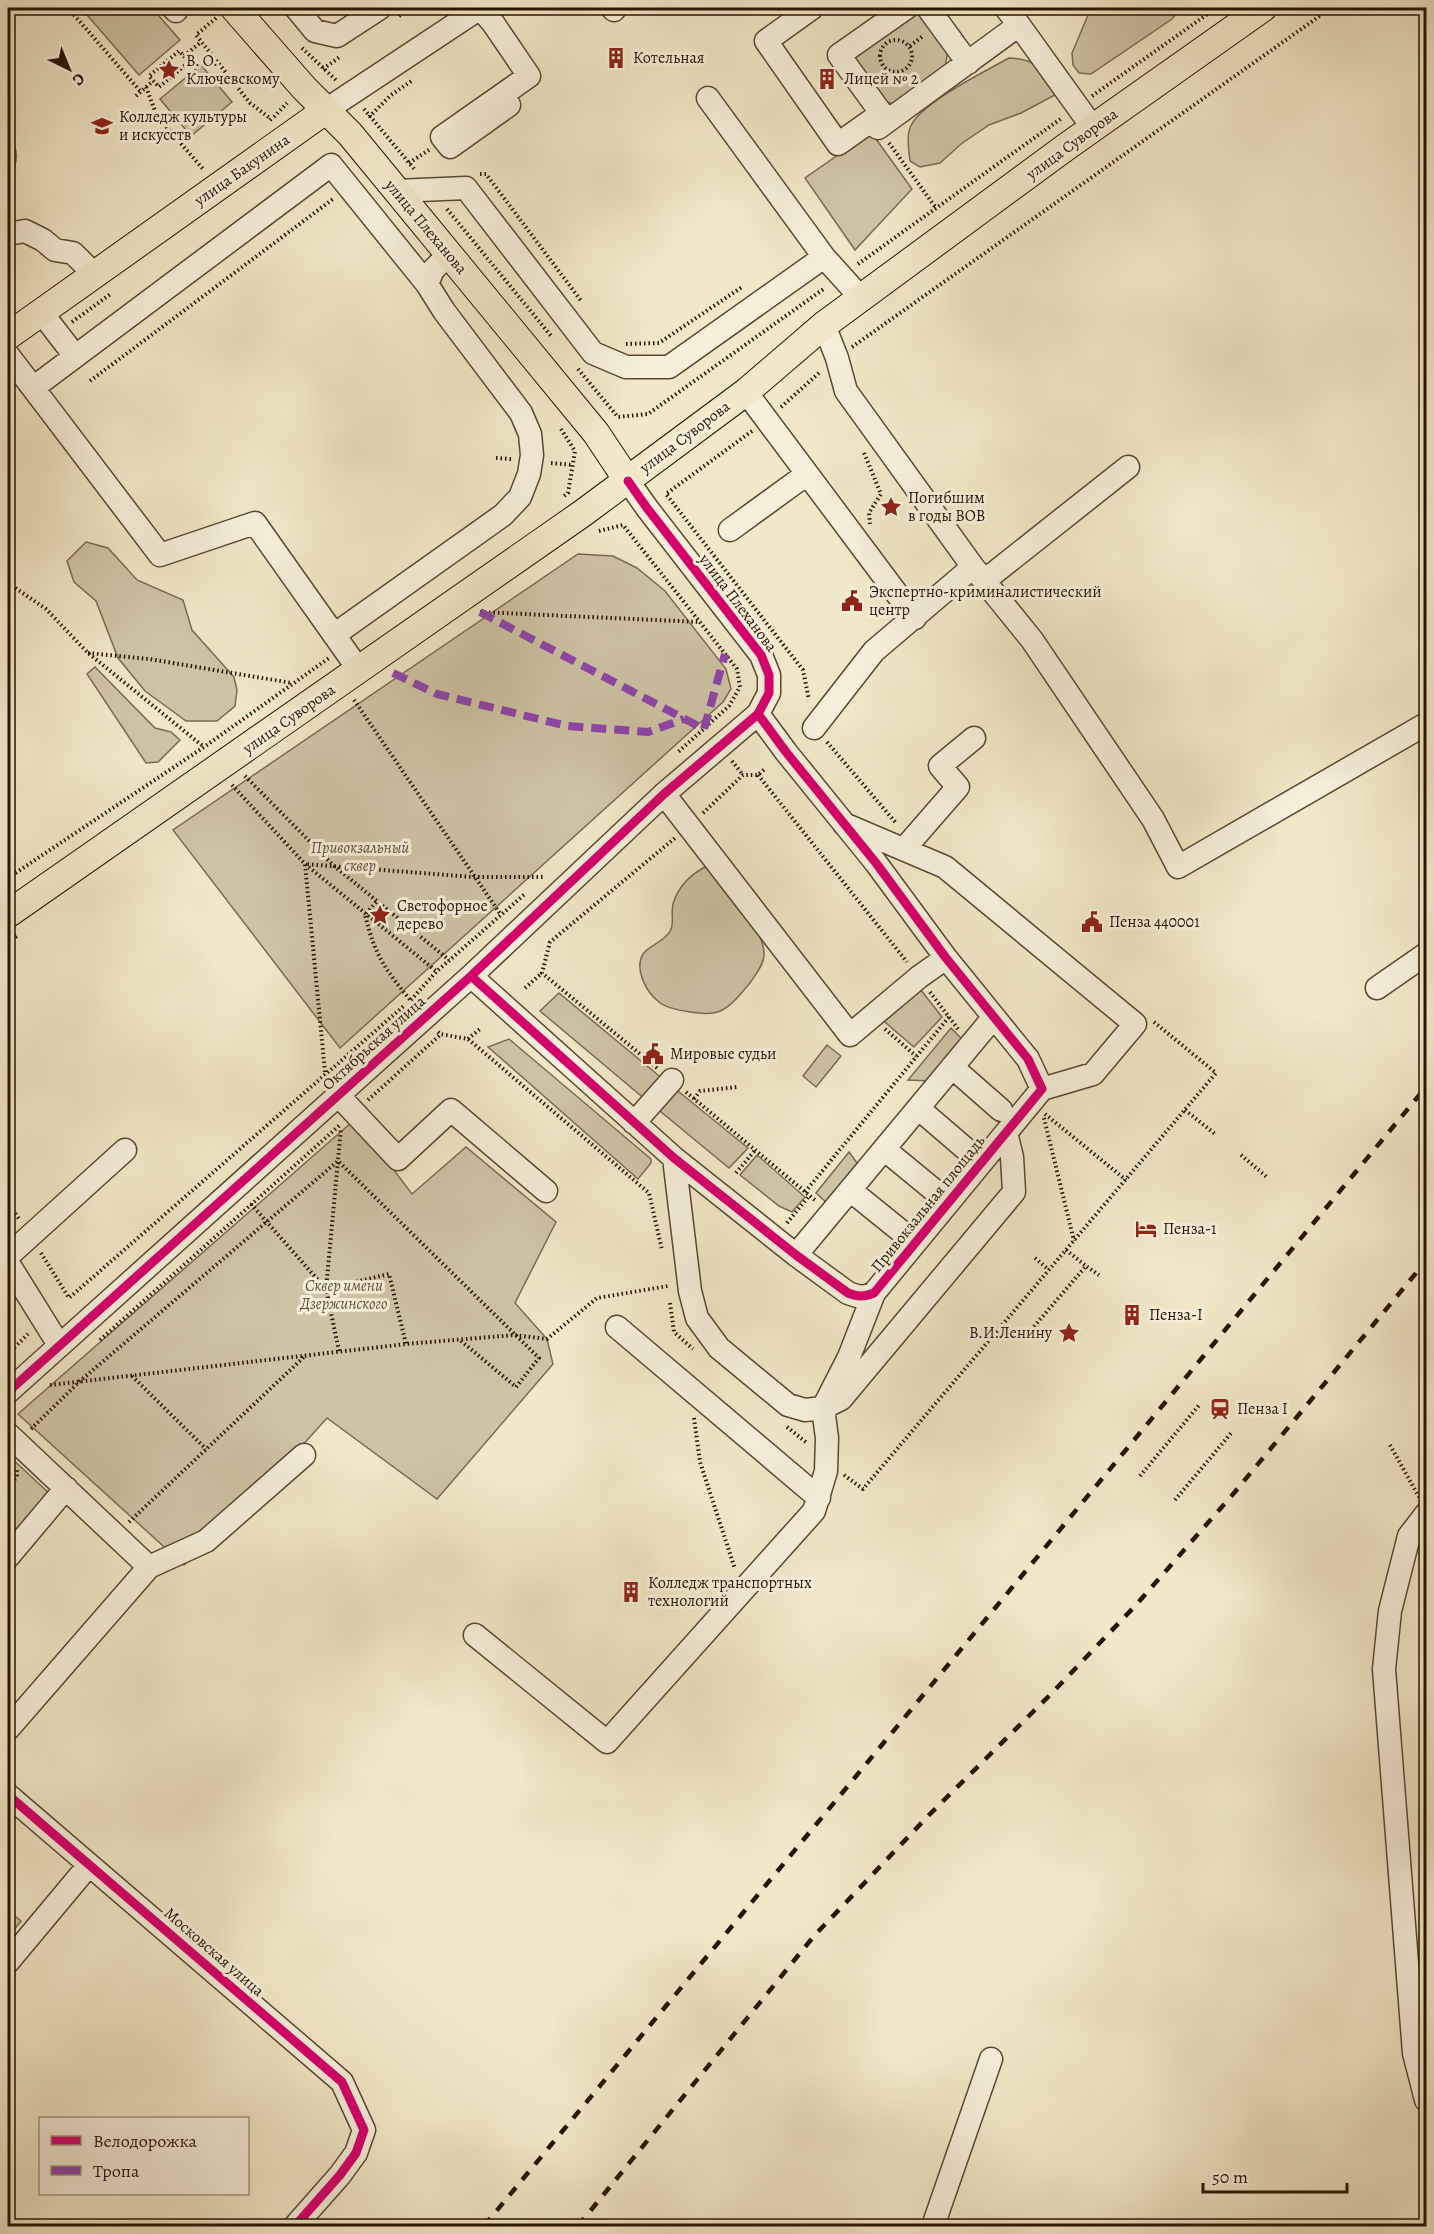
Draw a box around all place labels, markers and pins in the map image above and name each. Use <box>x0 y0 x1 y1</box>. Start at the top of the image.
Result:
building icon: Котельная <box>604 46 628 70</box>
place label: Котельная <box>633 47 705 69</box>
place label: В. О. Ключевскому <box>186 50 280 90</box>
place icon: В. О. Ключевскому <box>157 58 181 82</box>
building icon: Лицей № 2 <box>815 67 839 91</box>
place label: Лицей № 2 <box>844 68 919 90</box>
place label: Колледж культуры и искусств <box>119 106 247 146</box>
school or university icon: Колледж культуры и искусств <box>90 114 114 138</box>
place label: Погибшим в годы ВОВ <box>908 487 985 527</box>
place icon: Погибшим в годы ВОВ <box>879 495 903 519</box>
place label: Экспертно-криминалистический центр <box>869 581 1102 621</box>
public building icon: Экспертно-криминалистический центр <box>840 589 864 613</box>
place label: Светофорное дерево <box>396 895 488 935</box>
place icon: Светофорное дерево <box>368 903 392 927</box>
public building icon: Пенза 440001 <box>1080 910 1104 934</box>
place label: Пенза 440001 <box>1109 911 1200 933</box>
public building icon: Мировые судьи <box>641 1042 665 1066</box>
place label: Мировые судьи <box>670 1043 776 1065</box>
hotel icon: Пенза-1 <box>1134 1217 1158 1241</box>
place label: Пенза-1 <box>1163 1218 1217 1240</box>
building icon: Пенза-I <box>1120 1303 1144 1327</box>
place label: Пенза-I <box>1149 1304 1203 1326</box>
place icon: В.И.Ленину <box>1057 1321 1081 1345</box>
place label: В.И.Ленину <box>969 1322 1053 1344</box>
station icon: Пенза I <box>1208 1397 1232 1421</box>
place label: Пенза I <box>1237 1398 1288 1420</box>
place label: Колледж транспортных технологий <box>648 1572 812 1612</box>
building icon: Колледж транспортных технологий <box>619 1580 643 1604</box>

